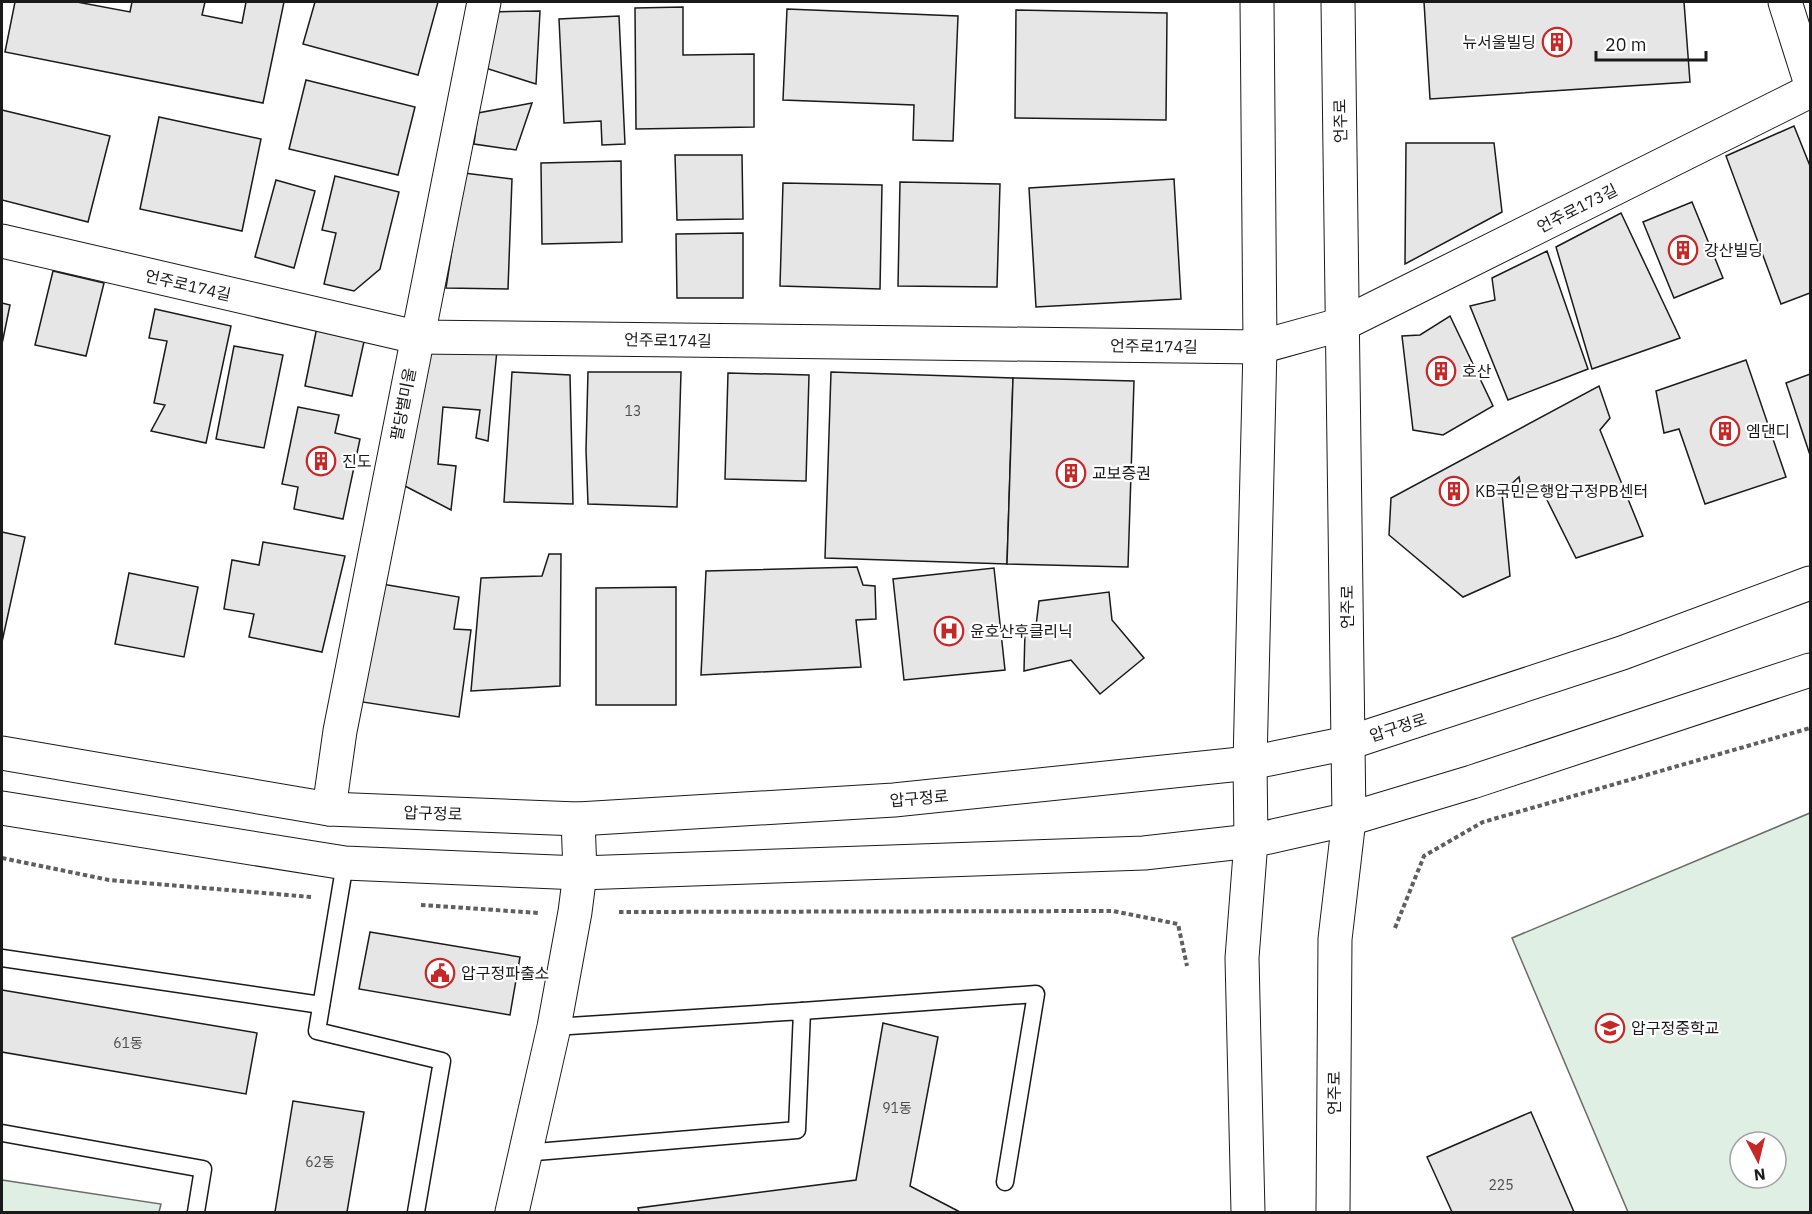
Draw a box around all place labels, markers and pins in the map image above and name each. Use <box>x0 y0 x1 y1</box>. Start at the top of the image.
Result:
building icon: 뉴서울빌딩 <box>1541 26 1573 58</box>
place label: 뉴서울빌딩 <box>1462 32 1536 52</box>
building icon: 강산빌딩 <box>1667 234 1699 266</box>
place label: 강산빌딩 <box>1704 240 1763 260</box>
building icon: 호산 <box>1425 355 1457 387</box>
place label: 호산 <box>1462 361 1492 381</box>
building icon: 엠댄디 <box>1709 415 1741 447</box>
place label: 엠댄디 <box>1746 421 1790 441</box>
building icon: 진도 <box>305 445 337 477</box>
place label: 진도 <box>342 451 372 471</box>
building icon: 교보증권 <box>1055 457 1087 489</box>
place label: 교보증권 <box>1092 463 1151 483</box>
building icon: KB국민은행압구정PB센터 <box>1438 475 1470 507</box>
place label: KB국민은행압구정PB센터 <box>1475 481 1648 501</box>
hospital icon: 윤호산후클리닉 <box>933 615 965 647</box>
place label: 윤호산후클리닉 <box>970 621 1073 641</box>
public building icon: 압구정파출소 <box>424 957 456 989</box>
place label: 압구정파출소 <box>461 963 549 983</box>
school or university icon: 압구정중학교 <box>1594 1012 1626 1044</box>
place label: 압구정중학교 <box>1631 1018 1719 1038</box>

